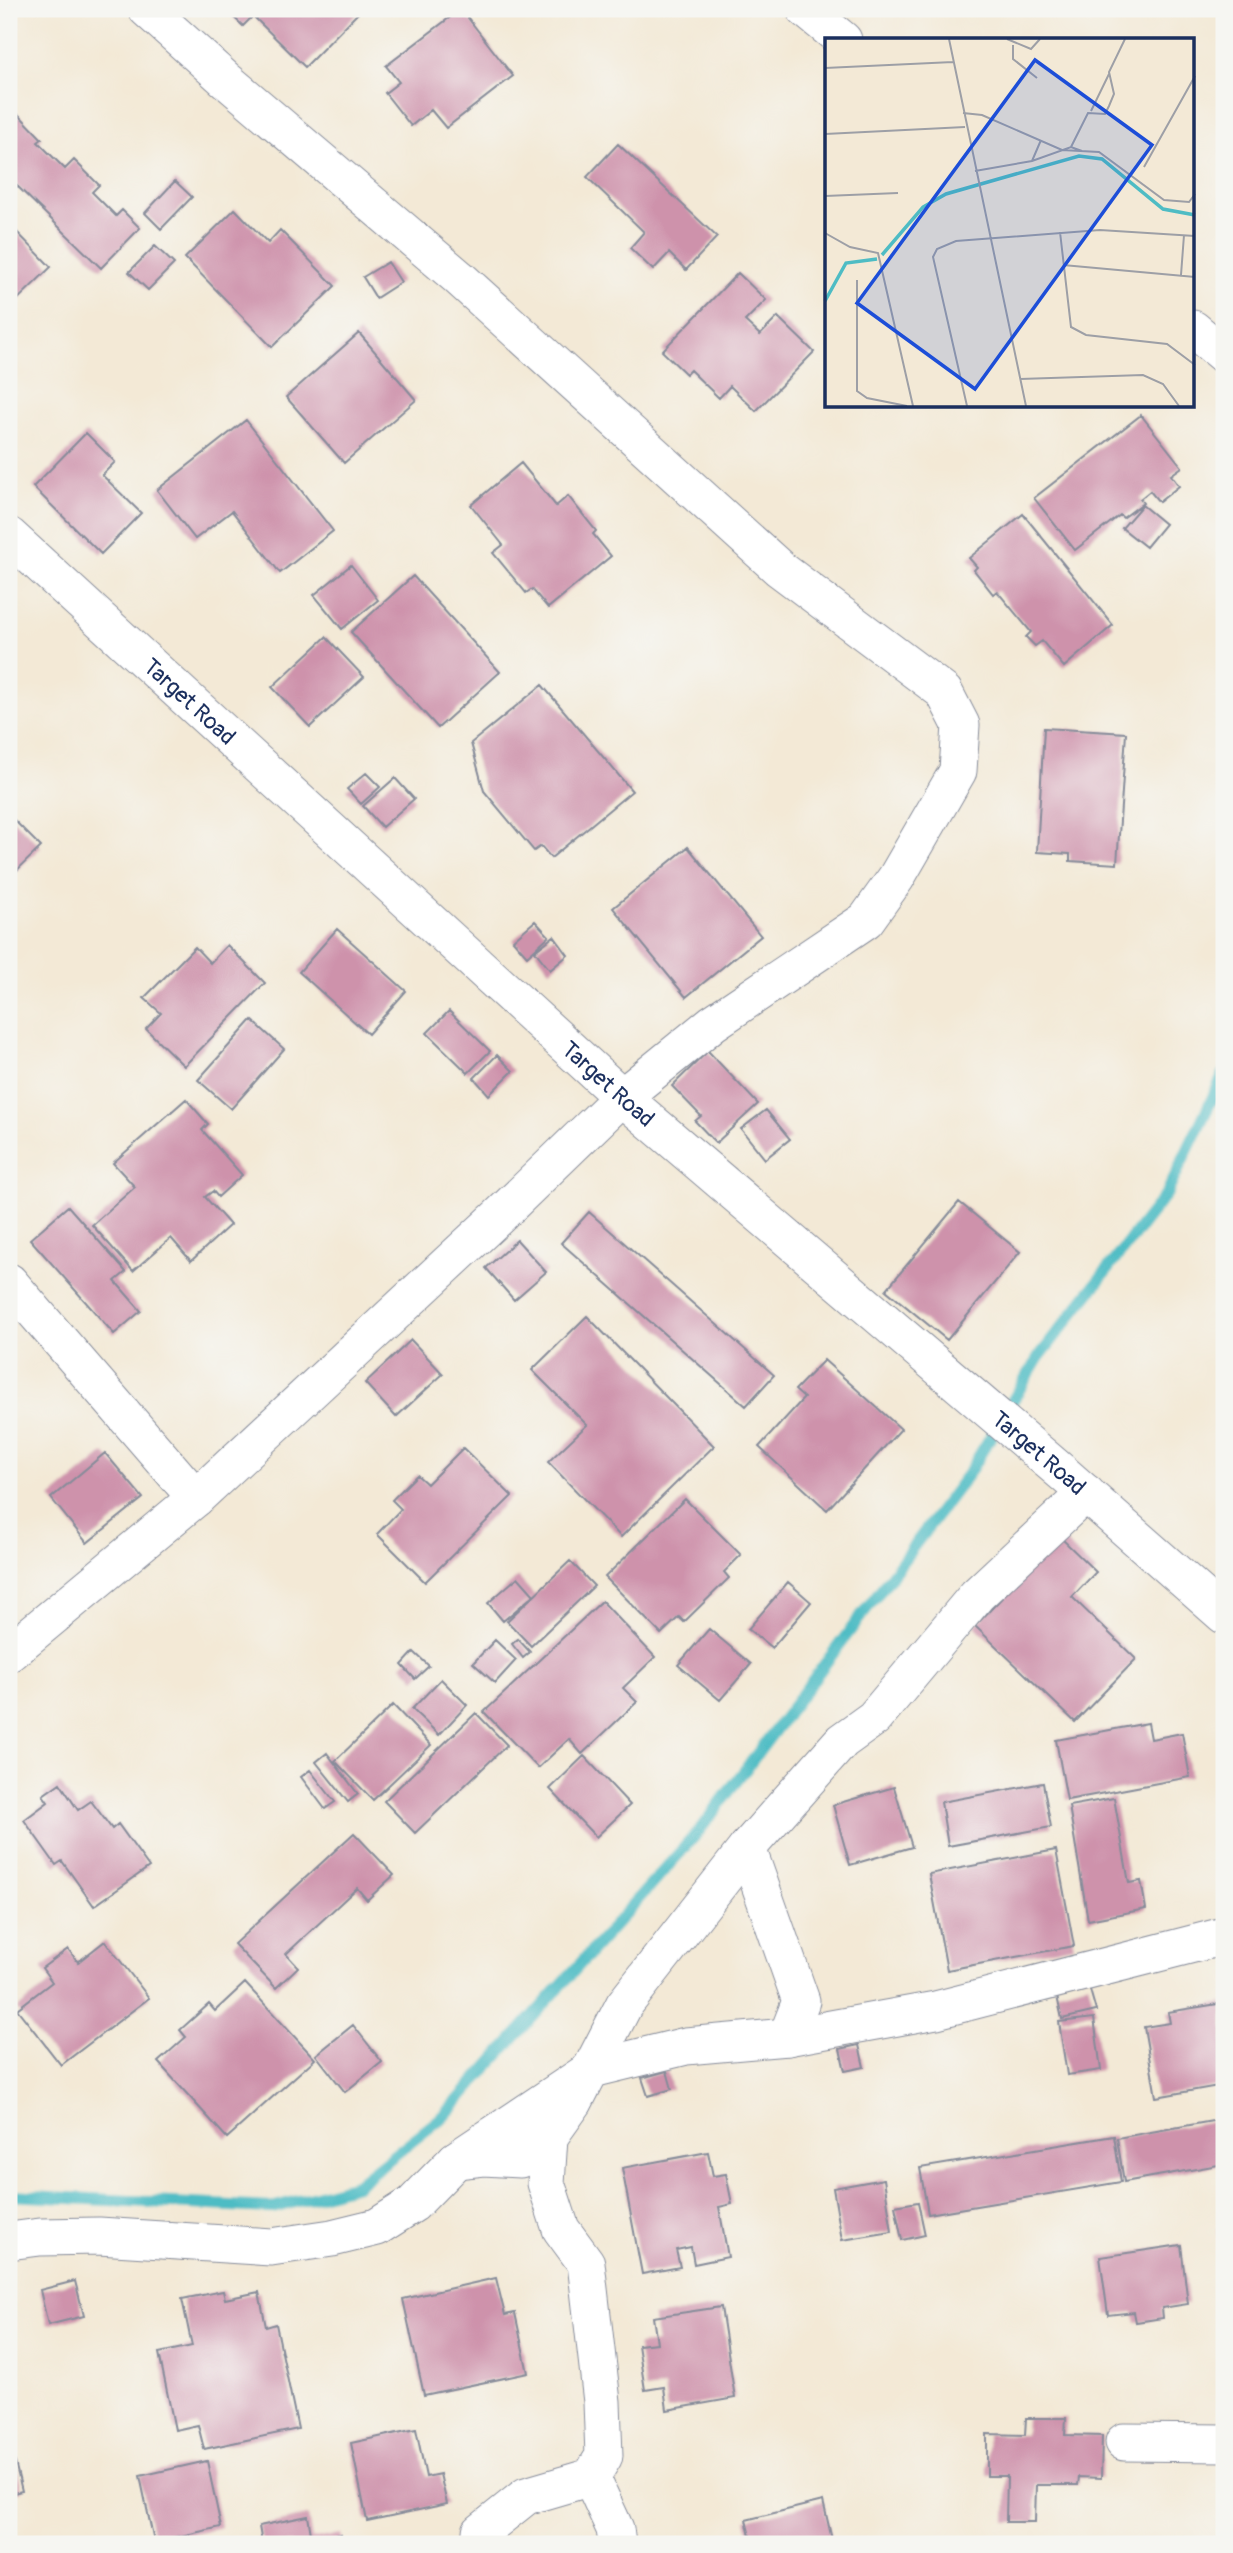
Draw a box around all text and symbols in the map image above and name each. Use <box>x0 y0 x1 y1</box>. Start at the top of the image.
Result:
inset map <box>825 38 1194 408</box>
street label: Target Road <box>137 652 242 751</box>
street label: Target Road <box>556 1035 661 1133</box>
street label: Target Road <box>986 1404 1092 1501</box>

